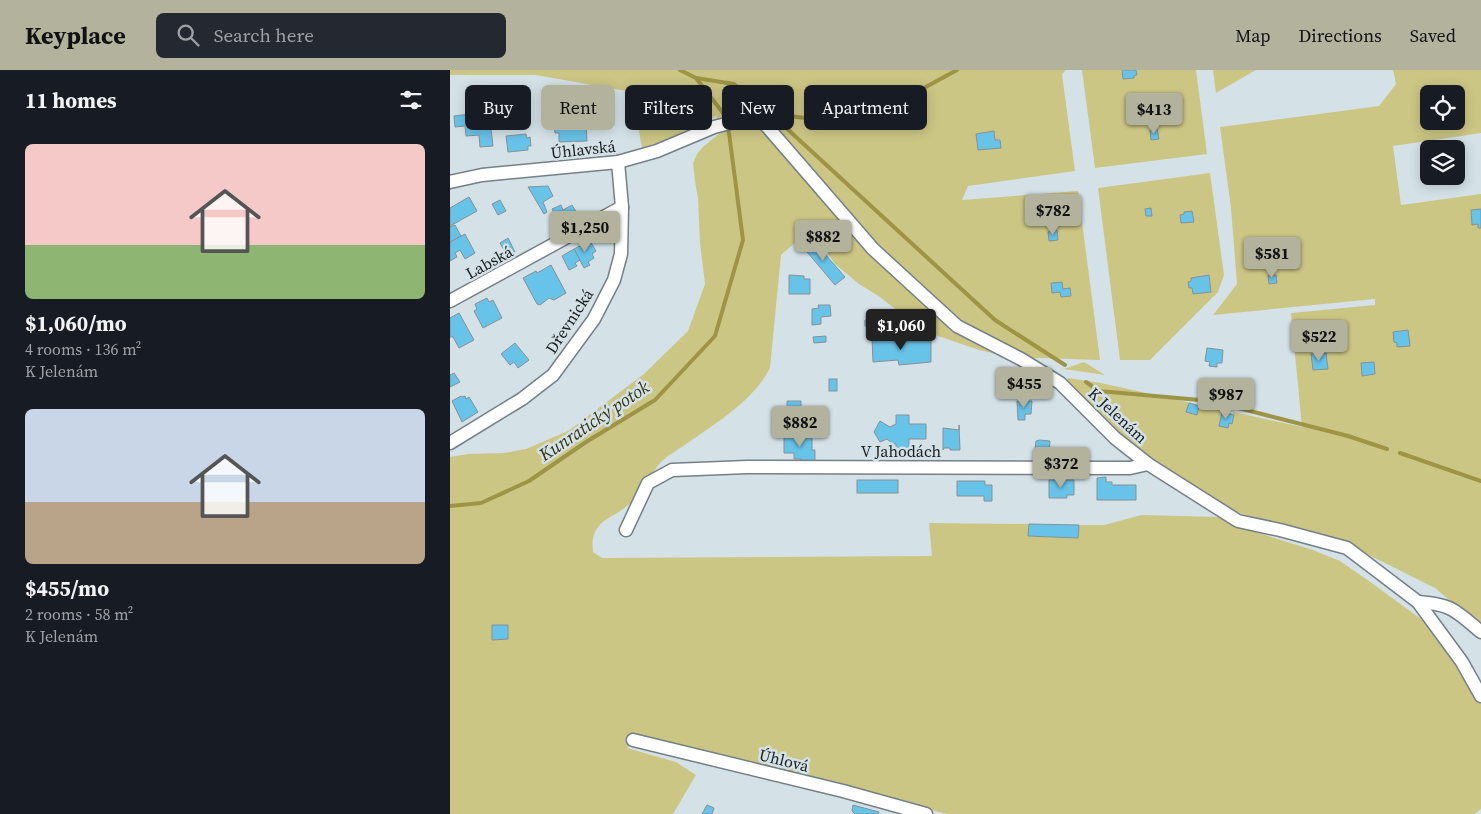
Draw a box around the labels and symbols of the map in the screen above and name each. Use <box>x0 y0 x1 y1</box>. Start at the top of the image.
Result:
pin: $413 <box>1124 92 1184 135</box>
street label: Úhlavská <box>549 135 617 163</box>
pin: $782 <box>1023 194 1083 236</box>
pin: $1,250 <box>544 210 626 253</box>
pin: $882 <box>793 220 853 262</box>
pin: $581 <box>1242 236 1302 279</box>
street label: Labská <box>462 240 517 284</box>
street label: Dřevnická <box>540 284 599 358</box>
pin: $1,060 <box>860 308 942 351</box>
pin: $522 <box>1289 320 1349 362</box>
pin: $455 <box>994 366 1054 409</box>
water label: Kunratický potok <box>533 374 654 467</box>
pin: $987 <box>1196 378 1256 420</box>
street label: K Jelenám <box>1084 382 1152 448</box>
pin: $882 <box>770 406 830 448</box>
street label: V Jahodách <box>861 440 942 462</box>
pin: $372 <box>1031 446 1091 489</box>
street label: Úhlová <box>757 743 812 777</box>

